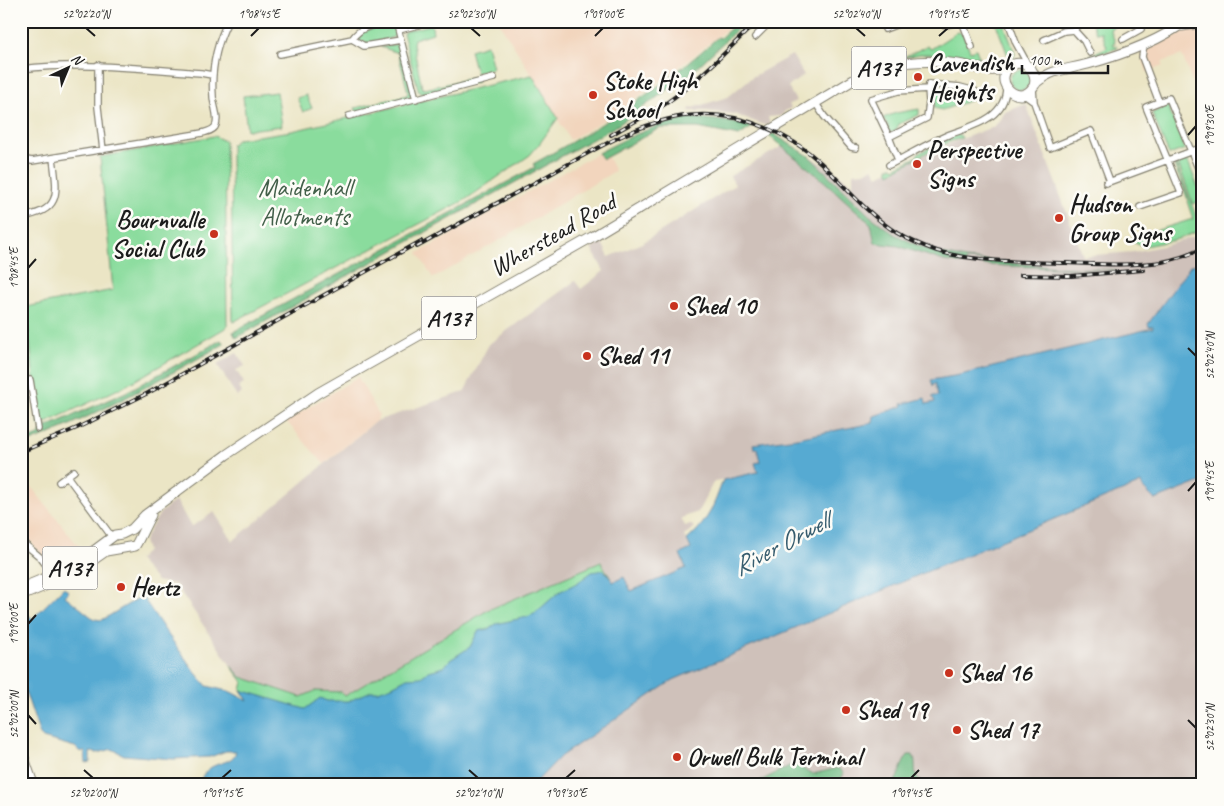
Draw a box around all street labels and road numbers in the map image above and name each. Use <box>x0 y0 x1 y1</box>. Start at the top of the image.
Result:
road number: A137 <box>852 46 906 90</box>
street label: Wherstead Road <box>484 184 625 284</box>
road number: A137 <box>422 296 476 340</box>
road number: A137 <box>42 546 98 590</box>

